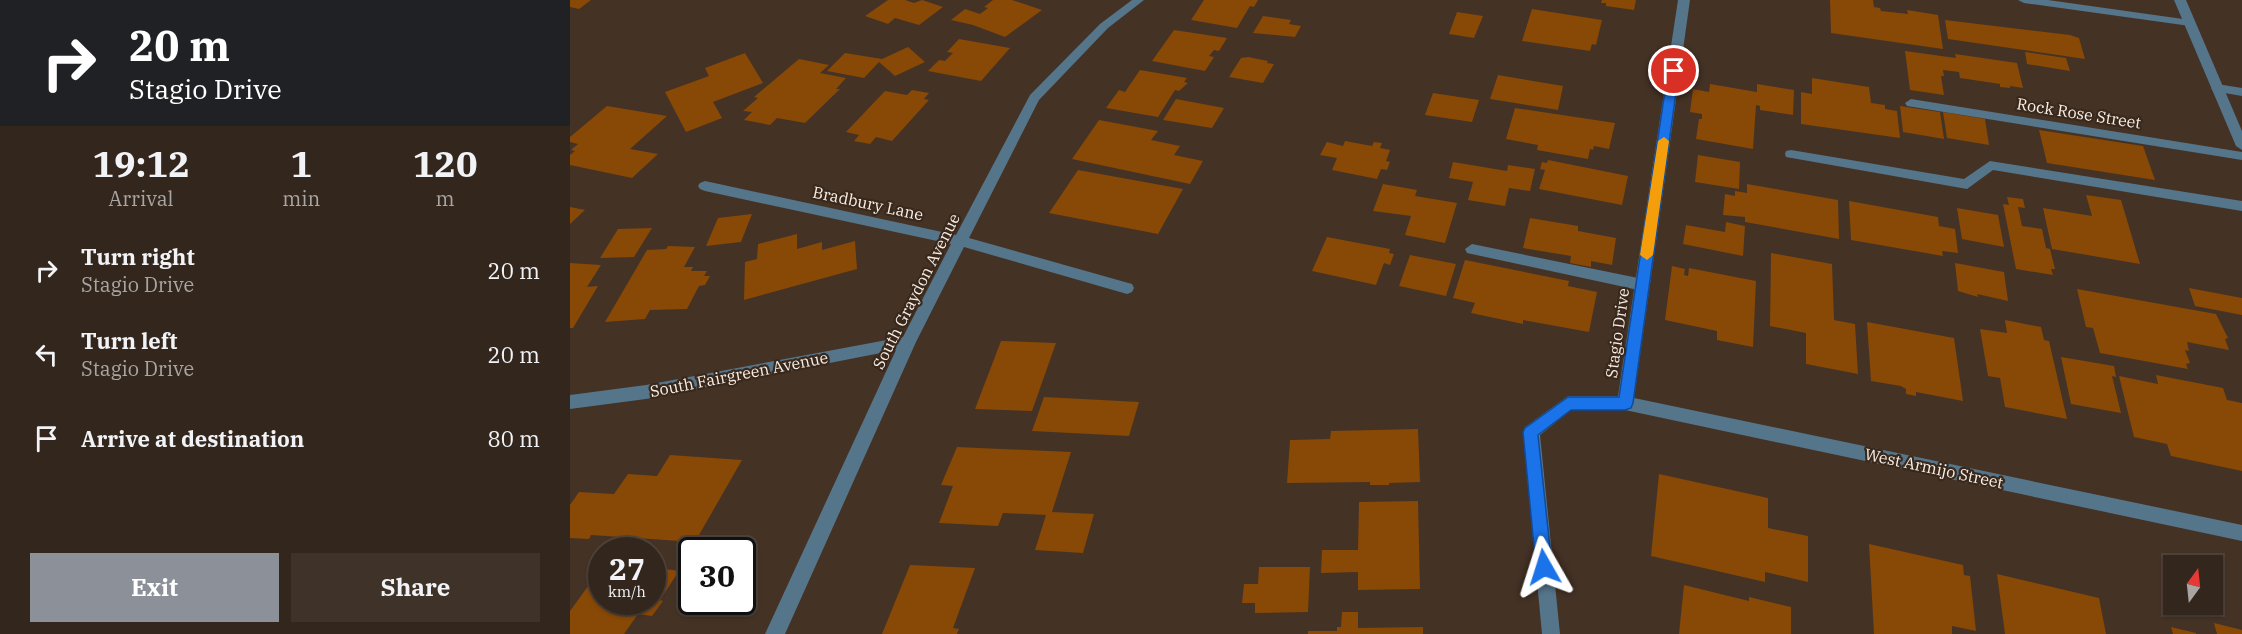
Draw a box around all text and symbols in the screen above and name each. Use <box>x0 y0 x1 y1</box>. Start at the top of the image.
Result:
text: 20 m <box>129 18 230 73</box>
icon: right <box>30 24 108 102</box>
pin <box>1648 45 1699 96</box>
icon: arrive <box>1657 54 1690 87</box>
text: Stagio Drive <box>129 71 282 106</box>
street label: Rock Rose Street <box>2015 93 2143 133</box>
text: 19:12 <box>92 140 190 187</box>
text: 1 <box>290 140 312 187</box>
text: 120 <box>413 140 478 187</box>
street label: Bradbury Lane <box>811 182 925 224</box>
text: Arrival <box>109 185 174 212</box>
text: min <box>282 185 320 212</box>
text: m <box>436 185 455 212</box>
street label: South Graydon Avenue <box>868 210 964 372</box>
text: Turn right <box>81 242 195 271</box>
icon: right <box>30 254 63 287</box>
text: 20 m <box>488 256 540 285</box>
text: Stagio Drive <box>81 271 194 298</box>
street label: Stagio Drive <box>1601 287 1633 379</box>
text: Turn left <box>81 326 177 355</box>
icon: left <box>30 338 63 371</box>
text: 20 m <box>488 340 540 369</box>
street label: South Fairgreen Avenue <box>648 347 830 401</box>
text: Stagio Drive <box>81 355 194 382</box>
icon: arrive <box>30 422 63 455</box>
text: Arrive at destination <box>81 424 304 453</box>
text: 80 m <box>488 424 540 453</box>
street label: West Armijo Street <box>1863 444 2006 493</box>
position arrow <box>1512 535 1576 599</box>
speed limit sign: 30 <box>678 537 756 615</box>
text: 27 <box>609 549 645 588</box>
button: Exit <box>30 553 279 622</box>
button: Share <box>291 553 540 622</box>
north arrow <box>2163 555 2223 615</box>
map controls <box>2163 555 2223 615</box>
text: km/h <box>608 582 646 601</box>

